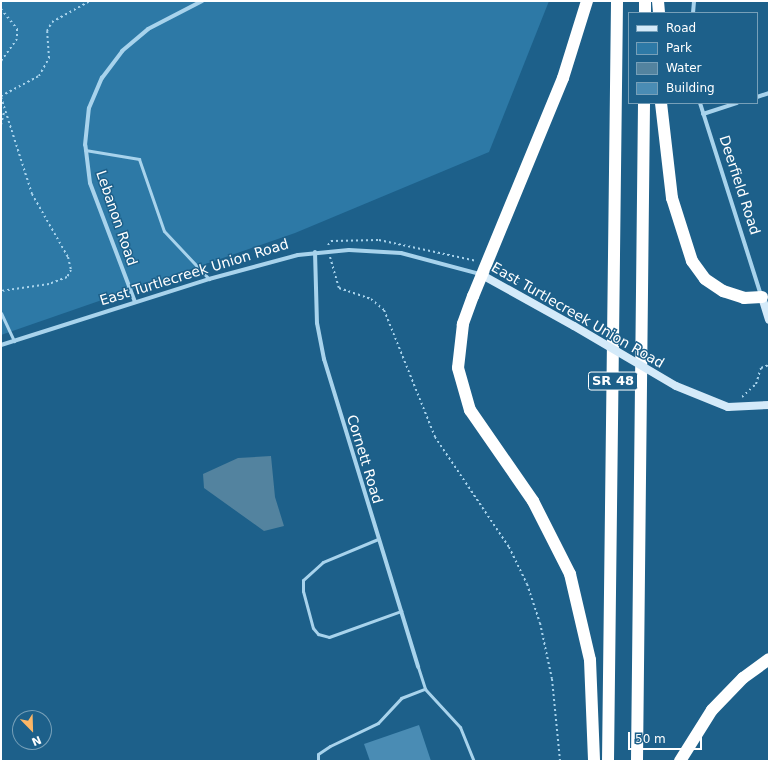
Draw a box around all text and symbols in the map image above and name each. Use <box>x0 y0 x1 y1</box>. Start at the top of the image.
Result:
legend <box>628 12 758 104</box>
text: Road <box>666 21 696 35</box>
text: Park <box>666 41 692 55</box>
text: Water <box>666 61 701 75</box>
text: Building <box>666 81 715 95</box>
street label: Deerfield Road <box>716 133 764 237</box>
street label: Lebanon Road <box>93 168 141 268</box>
street label: East Turtlecreek Union Road <box>98 235 290 309</box>
street label: East Turtlecreek Union Road <box>489 259 667 371</box>
road number: SR 48 <box>588 370 638 392</box>
street label: Cornett Road <box>344 413 386 505</box>
north arrow <box>12 710 52 750</box>
scale bar <box>630 724 704 750</box>
text: 50 m <box>635 732 666 746</box>
text: N <box>30 733 43 748</box>

